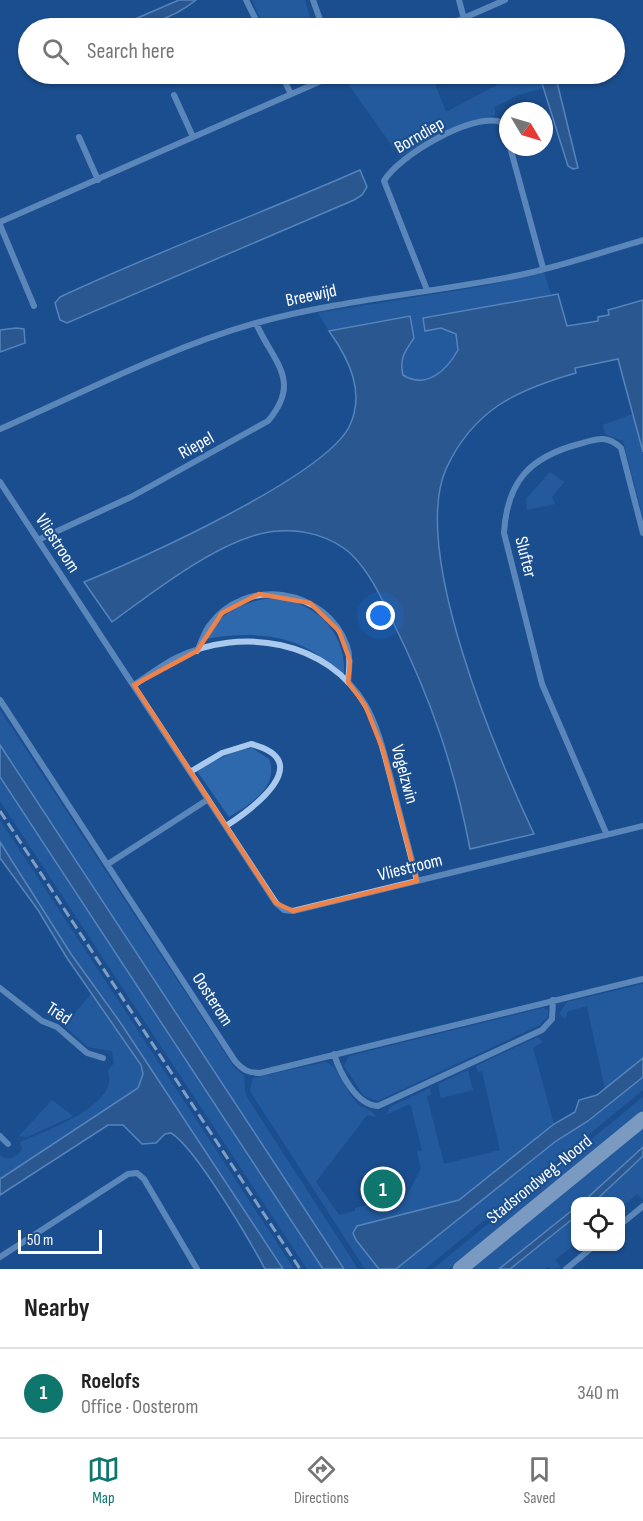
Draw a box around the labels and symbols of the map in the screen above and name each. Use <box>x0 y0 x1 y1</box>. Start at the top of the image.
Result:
north arrow <box>499 102 553 156</box>
street label: Borndiep <box>391 113 448 158</box>
street label: Breewijd <box>284 280 338 311</box>
street label: Riepel <box>175 427 217 464</box>
street label: Vliestroom <box>31 510 84 577</box>
street label: Slufter <box>510 534 541 580</box>
your location <box>366 601 395 630</box>
street label: Vogelzwin <box>387 742 422 806</box>
street label: Vliestroom <box>376 849 445 886</box>
street label: Oosterom <box>188 969 238 1030</box>
street label: Trêd <box>42 998 75 1029</box>
street label: Stadsrondweg-Noord <box>482 1130 596 1228</box>
pin: 1 <box>364 1166 403 1212</box>
scale bar <box>18 1227 102 1254</box>

